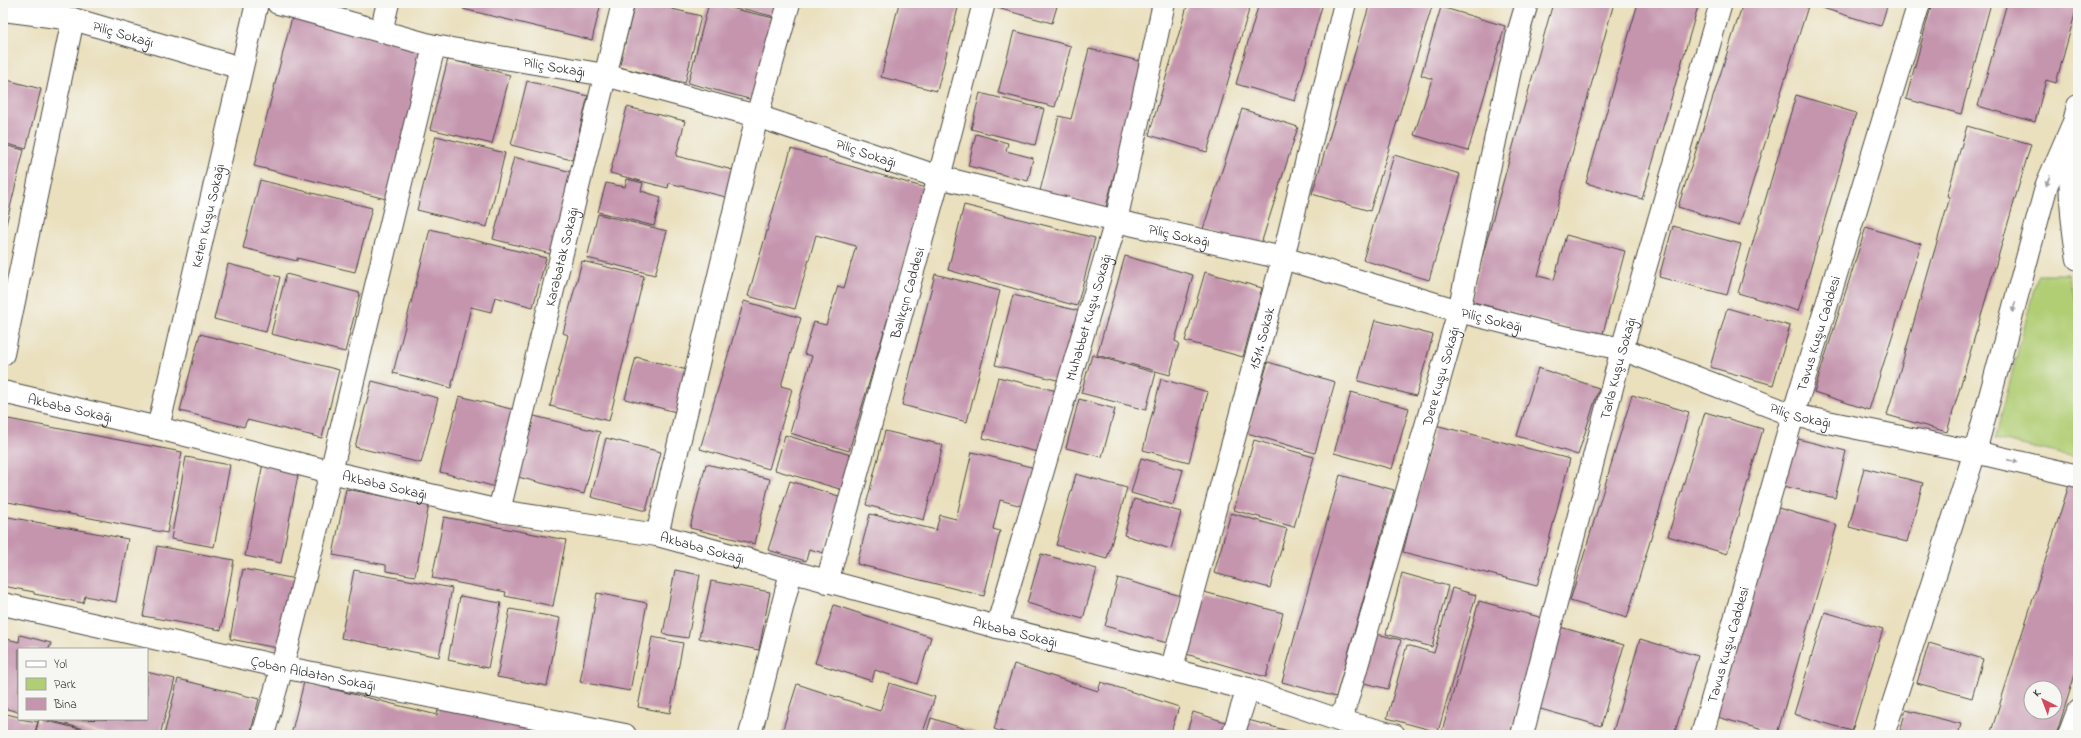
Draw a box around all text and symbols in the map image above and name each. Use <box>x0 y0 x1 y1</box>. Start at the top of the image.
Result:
street label: Piliç Sokağı <box>90 16 156 54</box>
street label: Piliç Sokağı <box>521 52 587 84</box>
street label: Piliç Sokağı <box>833 134 899 174</box>
street label: Keten Kuşu Sokağı <box>187 162 232 270</box>
one-way arrow <box>2045 176 2051 188</box>
street label: Karabatak Sokağı <box>540 205 585 309</box>
street label: Piliç Sokağı <box>1146 219 1212 254</box>
street label: Balıkçın Caddesi <box>885 245 931 342</box>
street label: Muhabbet Kuşu Sokağı <box>1061 251 1118 383</box>
street label: Tavus Kuşu Caddesi <box>1792 273 1847 394</box>
one-way arrow <box>2011 301 2017 313</box>
street label: Piliç Sokağı <box>1459 303 1525 339</box>
street label: 1511. Sokak <box>1244 304 1281 372</box>
street label: Tarla Kuşu Sokağı <box>1595 315 1643 422</box>
street label: Dere Kuşu Sokağı <box>1417 324 1466 430</box>
street label: Akbaba Sokağı <box>25 389 114 429</box>
street label: Piliç Sokağı <box>1766 398 1833 435</box>
one-way arrow <box>2007 458 2019 464</box>
street label: Akbaba Sokağı <box>340 466 429 506</box>
street label: Akbaba Sokağı <box>658 527 747 570</box>
street label: Tavus Kuşu Caddesi <box>1703 584 1756 706</box>
street label: Akbaba Sokağı <box>970 612 1060 654</box>
legend <box>18 648 148 720</box>
street label: Çoban Aldatan Sokağı <box>248 651 378 698</box>
text: Yol <box>54 656 67 674</box>
text: Park <box>54 676 76 694</box>
north arrow <box>2023 680 2063 720</box>
text: K <box>2030 685 2045 701</box>
text: Bina <box>53 696 77 714</box>

